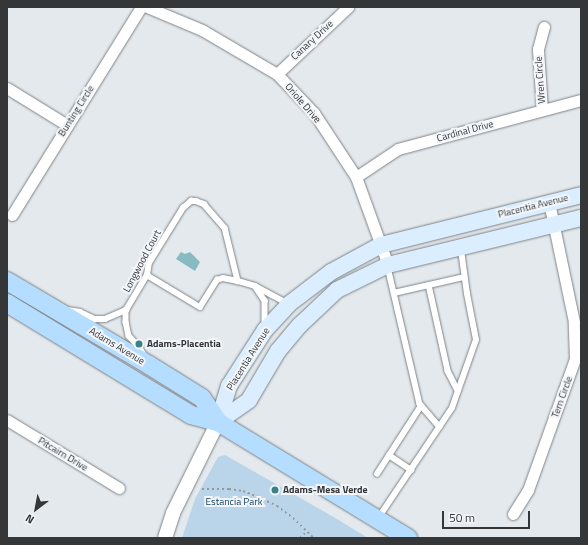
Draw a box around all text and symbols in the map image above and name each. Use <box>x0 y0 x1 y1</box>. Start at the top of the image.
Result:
street label: Canary Drive <box>288 17 336 63</box>
street label: Wren Circle <box>532 56 548 104</box>
street label: Oriole Drive <box>282 81 324 125</box>
street label: Bunting Circle <box>56 83 96 139</box>
street label: Cardinal Drive <box>435 118 495 144</box>
street label: Placentia Avenue <box>497 191 569 221</box>
street label: Longwood Court <box>120 228 164 294</box>
street label: Adams Avenue <box>87 325 147 367</box>
street label: Placentia Avenue <box>224 325 272 393</box>
place label: Adams-Placentia <box>147 338 221 350</box>
marker: Adams-Placentia <box>134 339 144 349</box>
street label: Tern Circle <box>549 375 575 419</box>
street label: Pitcairn Drive <box>36 434 90 474</box>
place label: Adams-Mesa Verde <box>283 484 368 496</box>
marker: Adams-Mesa Verde <box>270 485 280 495</box>
north arrow <box>16 489 56 529</box>
park label: Estancia Park <box>206 496 262 508</box>
scale bar <box>444 503 532 529</box>
text: 50 m <box>449 508 475 527</box>
text: N <box>22 510 37 528</box>

